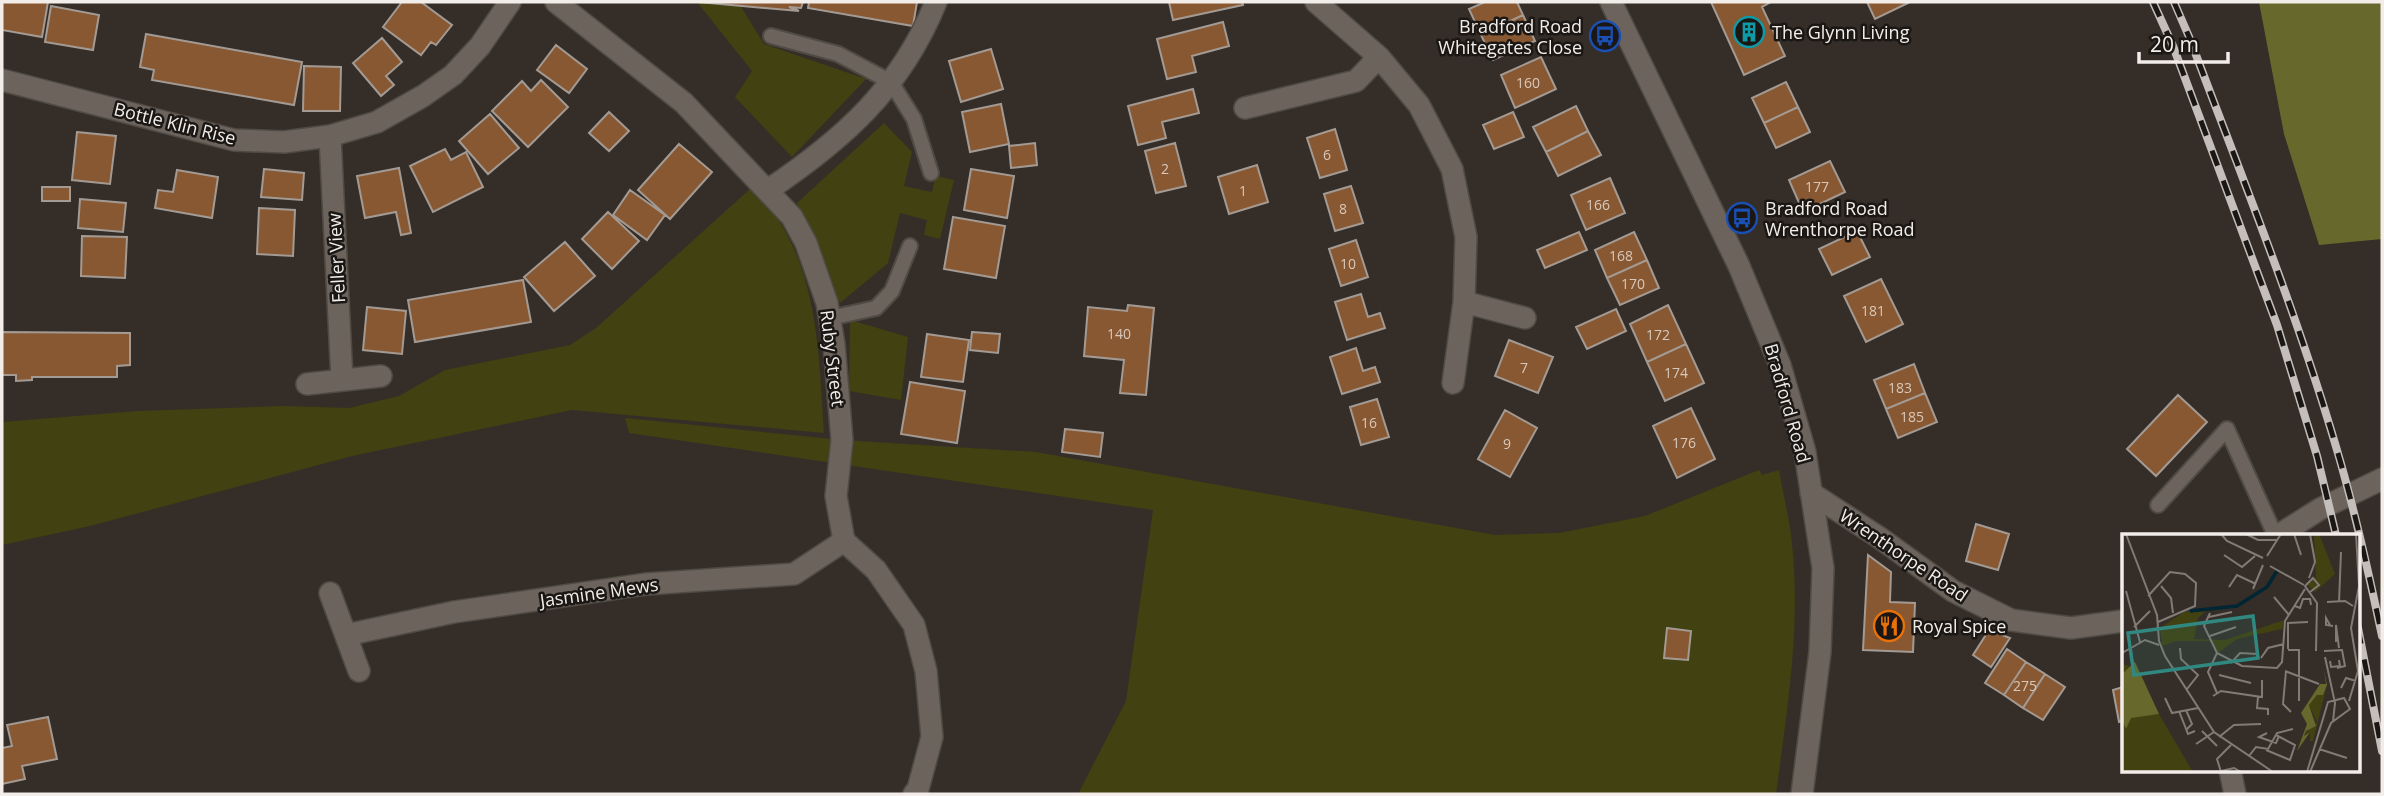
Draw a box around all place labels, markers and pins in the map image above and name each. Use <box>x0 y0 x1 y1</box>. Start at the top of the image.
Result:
place label: Bradford Road Whitegates Close <box>1438 14 1582 59</box>
building icon: The Glynn Living <box>1732 15 1766 49</box>
bus stop icon: Bradford Road Whitegates Close <box>1588 19 1622 53</box>
place label: The Glynn Living <box>1772 20 1910 44</box>
place label: Bradford Road Wrenthorpe Road <box>1765 196 1915 241</box>
bus stop icon: Bradford Road Wrenthorpe Road <box>1725 201 1759 235</box>
restaurant icon: Royal Spice <box>1872 609 1906 643</box>
place label: Royal Spice <box>1912 614 2006 638</box>

